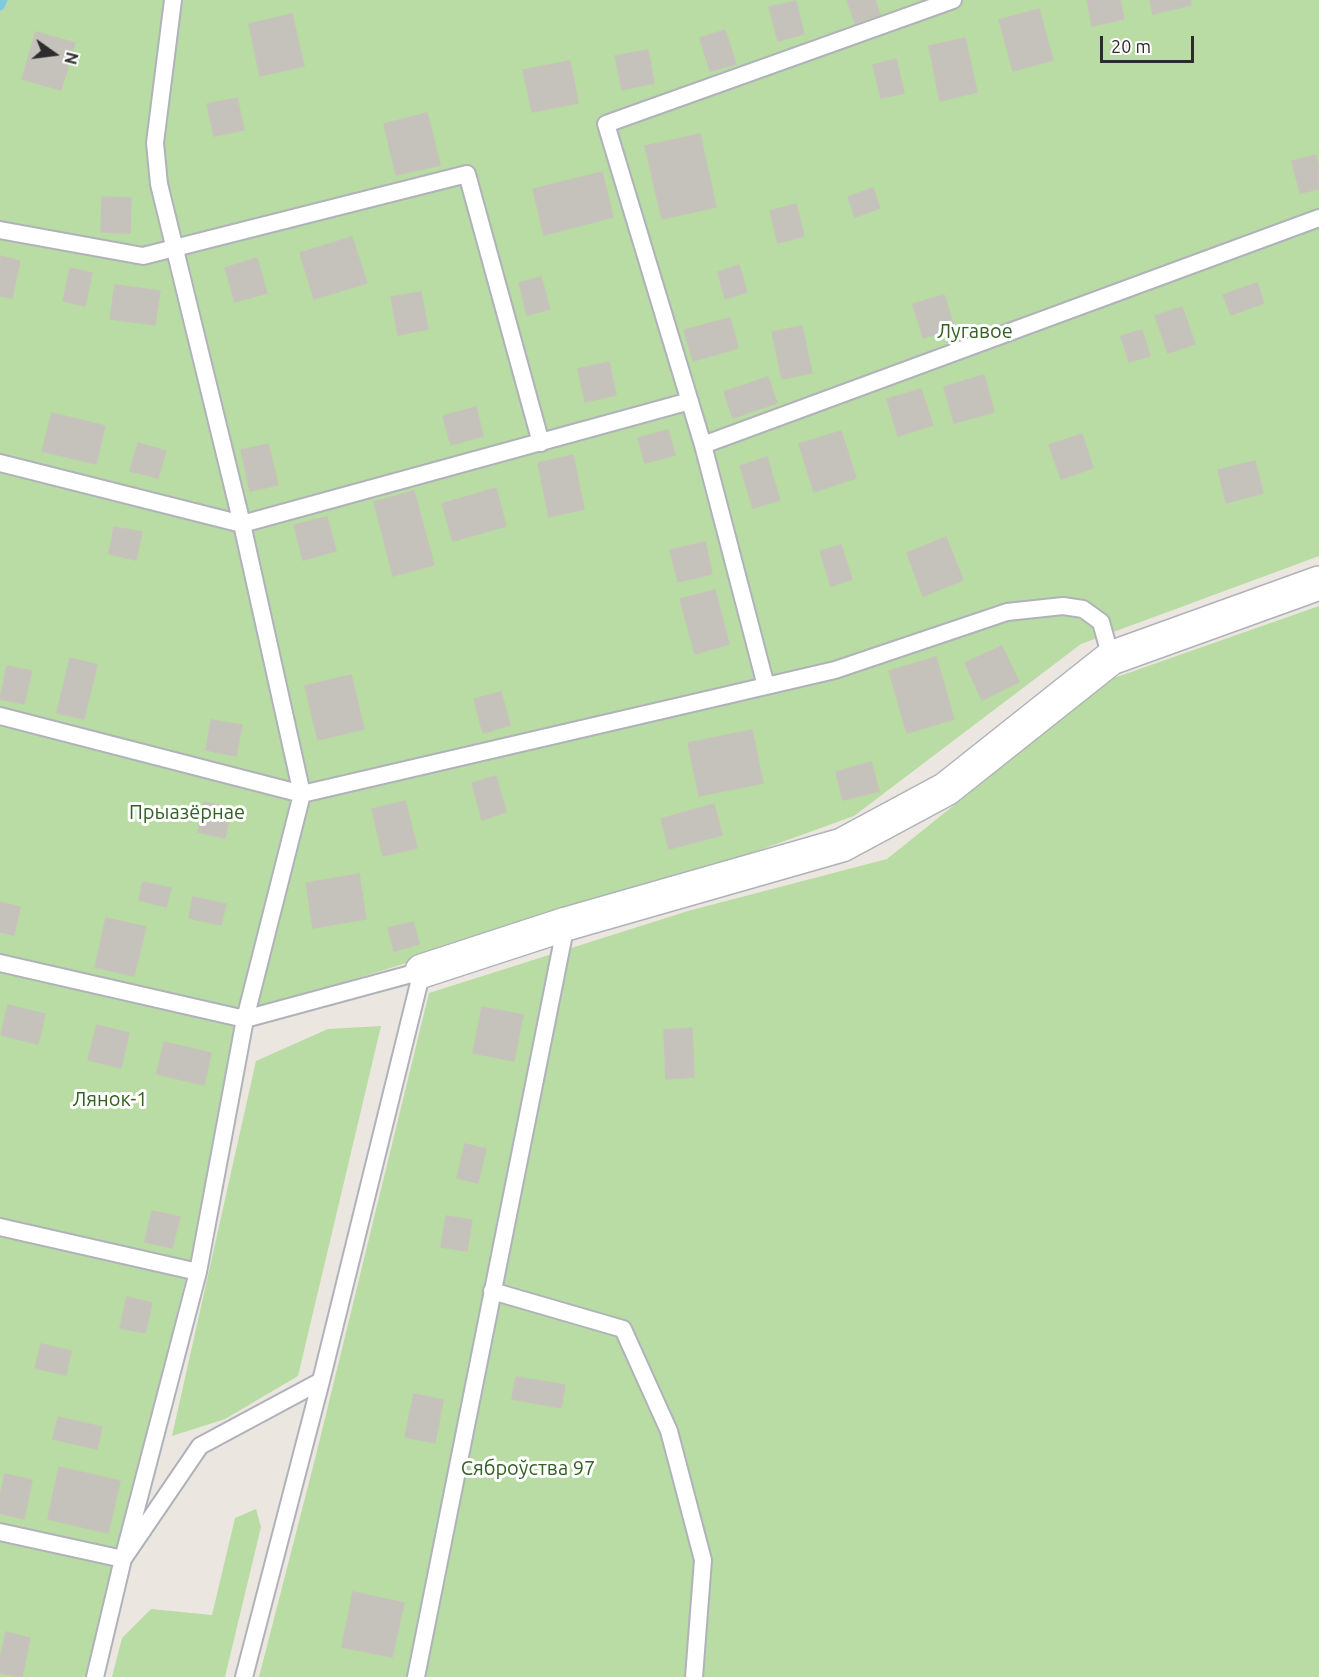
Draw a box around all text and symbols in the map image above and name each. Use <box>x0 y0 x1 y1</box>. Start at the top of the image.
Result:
north arrow <box>24 24 84 84</box>
scale bar <box>1103 24 1198 62</box>
text: 20 m <box>1111 36 1151 56</box>
text: N <box>61 50 82 66</box>
park label: Лугавое <box>937 319 1013 343</box>
park label: Прыазёрнае <box>129 800 245 824</box>
park label: Лянок-1 <box>73 1087 147 1111</box>
park label: Сяброўства 97 <box>461 1456 595 1480</box>

